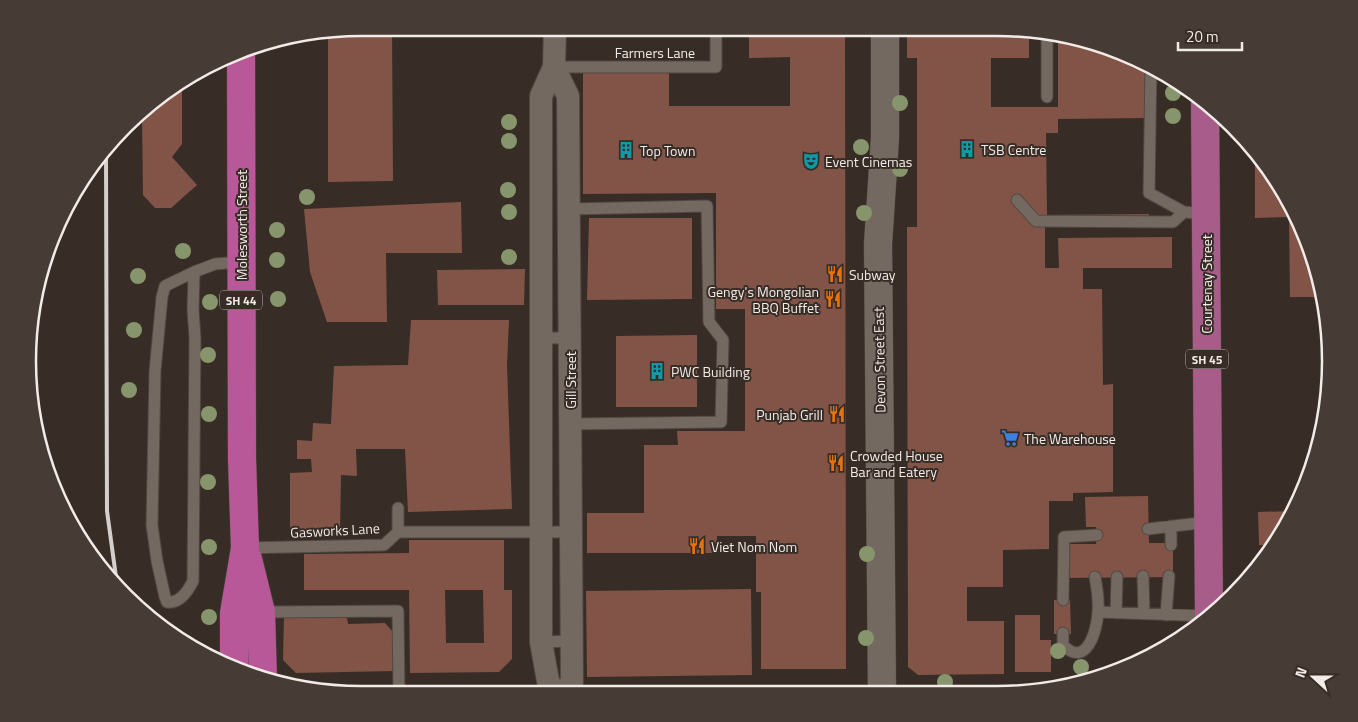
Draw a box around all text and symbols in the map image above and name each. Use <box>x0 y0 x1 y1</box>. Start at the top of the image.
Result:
scale bar <box>1178 20 1242 52</box>
text: 20 m <box>1186 25 1219 48</box>
street label: Farmers Lane <box>615 42 695 63</box>
building icon: TSB Centre <box>957 139 977 159</box>
place label: TSB Centre <box>981 139 1046 160</box>
building icon: Top Town <box>616 140 636 160</box>
place label: Top Town <box>640 140 696 161</box>
theatre icon: Event Cinemas <box>801 151 821 171</box>
place label: Event Cinemas <box>825 151 912 172</box>
street label: Molesworth Street <box>231 170 252 280</box>
street label: Courtenay Street <box>1196 234 1217 334</box>
restaurant icon: Subway <box>825 264 845 284</box>
place label: Subway <box>849 264 896 285</box>
place label: Gengy's Mongolian BBQ Buffet <box>707 281 819 318</box>
restaurant icon: Gengy's Mongolian BBQ Buffet <box>823 289 843 309</box>
road number: SH 44 <box>220 290 262 310</box>
street label: Devon Street East <box>868 307 890 413</box>
road number: SH 45 <box>1186 349 1228 368</box>
street label: Gill Street <box>560 351 581 409</box>
building icon: PWC Building <box>647 361 667 381</box>
place label: PWC Building <box>671 361 750 382</box>
place label: Punjab Grill <box>756 404 823 425</box>
restaurant icon: Punjab Grill <box>827 404 847 424</box>
supermarket icon: The Warehouse <box>1000 428 1020 448</box>
place label: The Warehouse <box>1024 428 1116 449</box>
place label: Crowded House Bar and Eatery <box>850 445 943 482</box>
restaurant icon: Crowded House Bar and Eatery <box>826 453 846 473</box>
street label: Gasworks Lane <box>290 517 380 543</box>
restaurant icon: Viet Nom Nom <box>687 536 707 556</box>
place label: Viet Nom Nom <box>711 536 797 557</box>
north arrow <box>1288 652 1338 702</box>
text: N <box>1289 664 1312 680</box>

